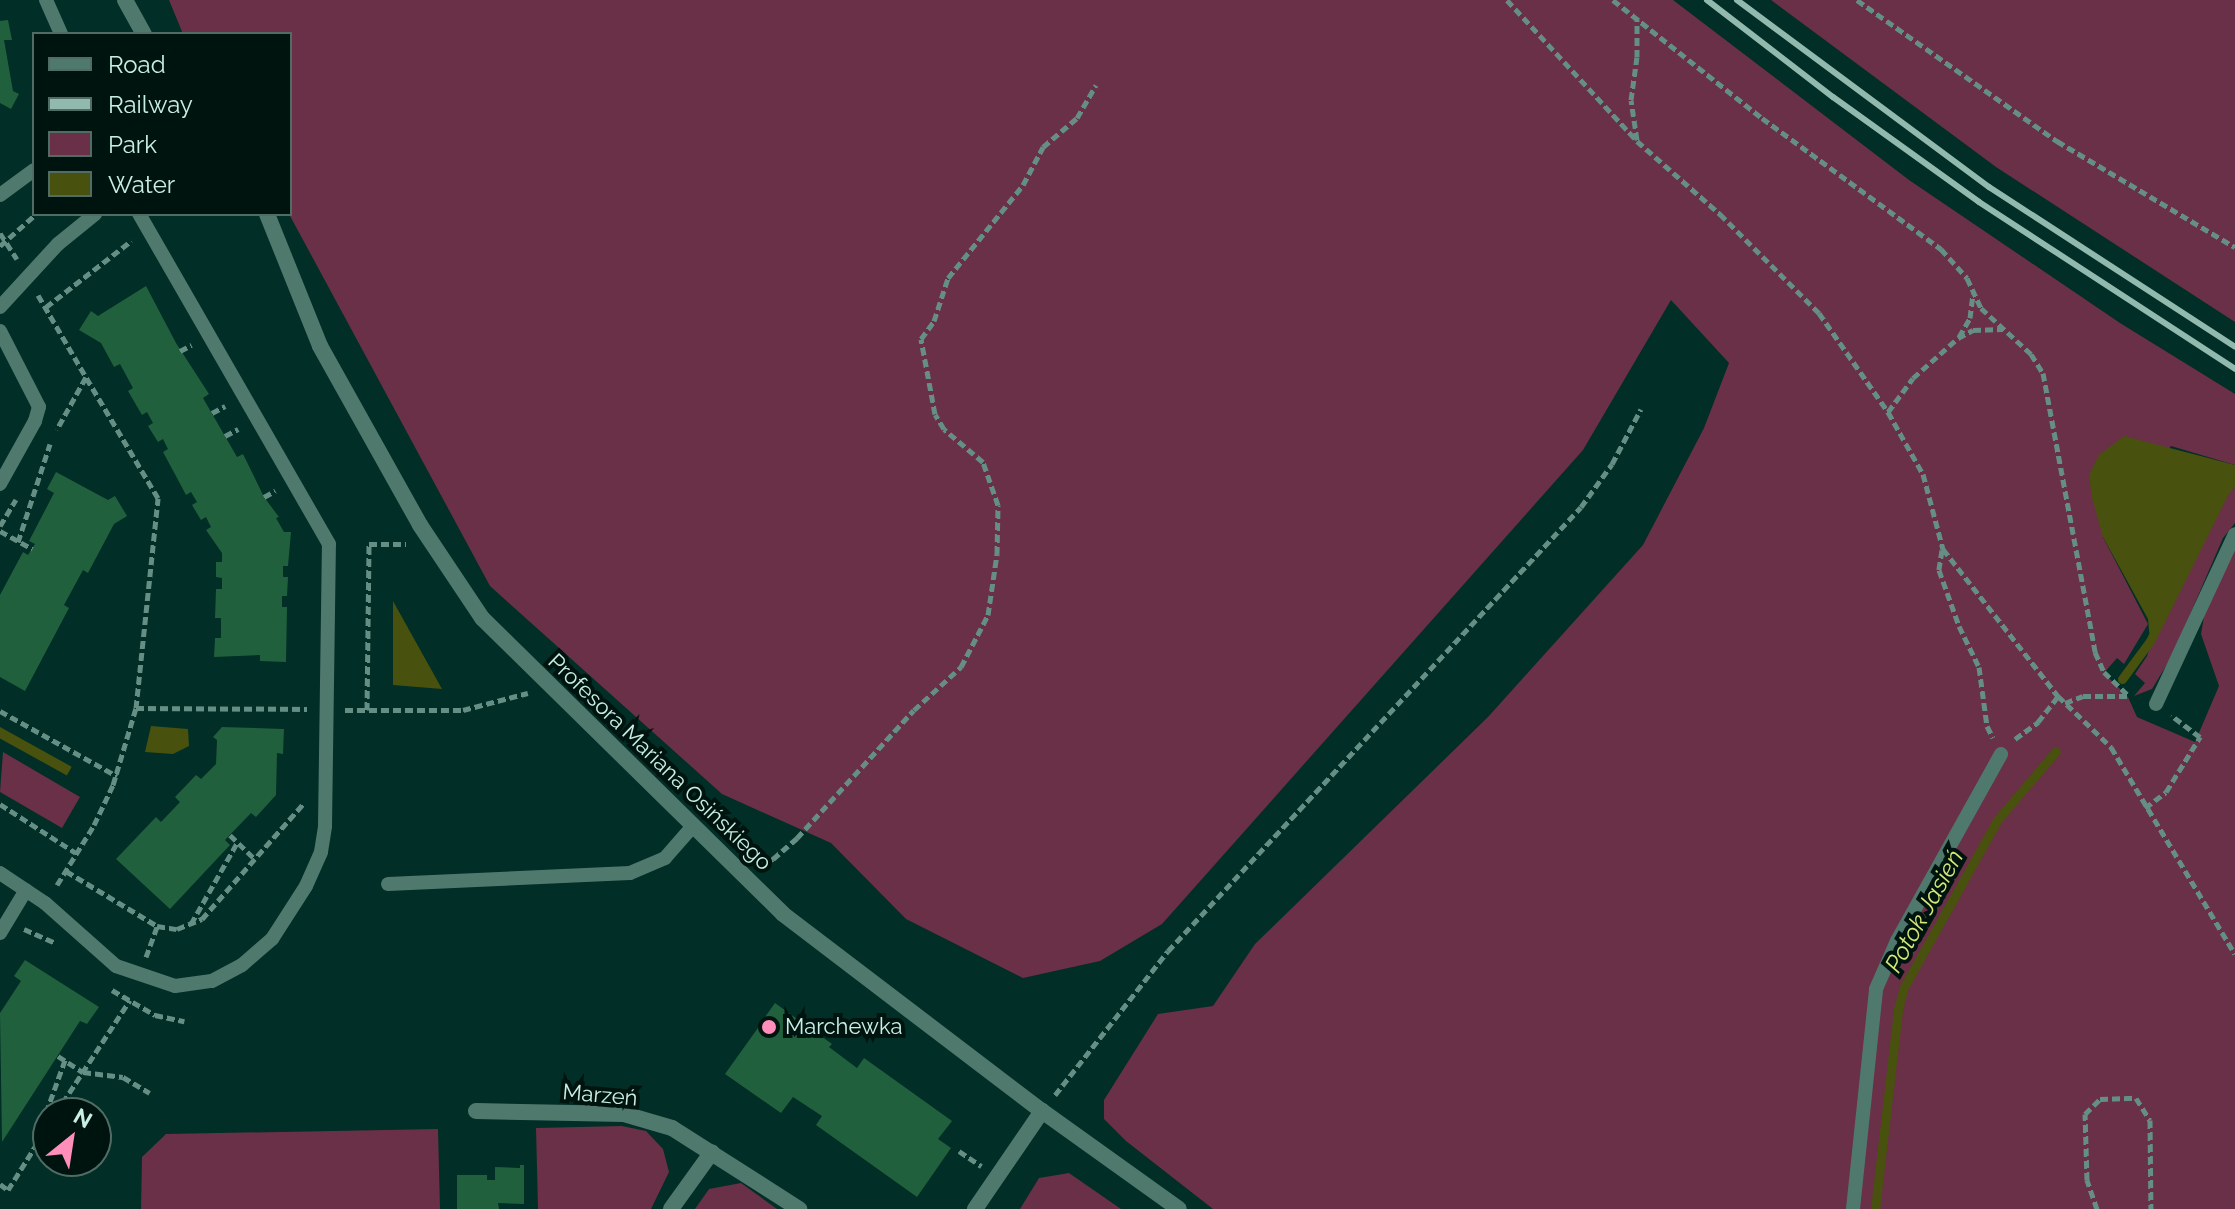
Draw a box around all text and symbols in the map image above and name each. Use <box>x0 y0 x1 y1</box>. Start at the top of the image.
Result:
legend <box>32 32 292 216</box>
text: Road <box>108 50 166 79</box>
text: Railway <box>108 90 193 119</box>
text: Park <box>108 130 157 159</box>
text: Water <box>108 170 175 199</box>
street label: Profesora Mariana Osińskiego <box>543 648 777 876</box>
water label: Potok Jasień <box>1878 845 1970 977</box>
place label: Marchewka <box>785 1014 903 1040</box>
marker: Marchewka <box>760 1018 778 1036</box>
street label: Marzeń <box>561 1079 639 1111</box>
north arrow <box>32 1097 112 1177</box>
text: N <box>69 1102 97 1133</box>

